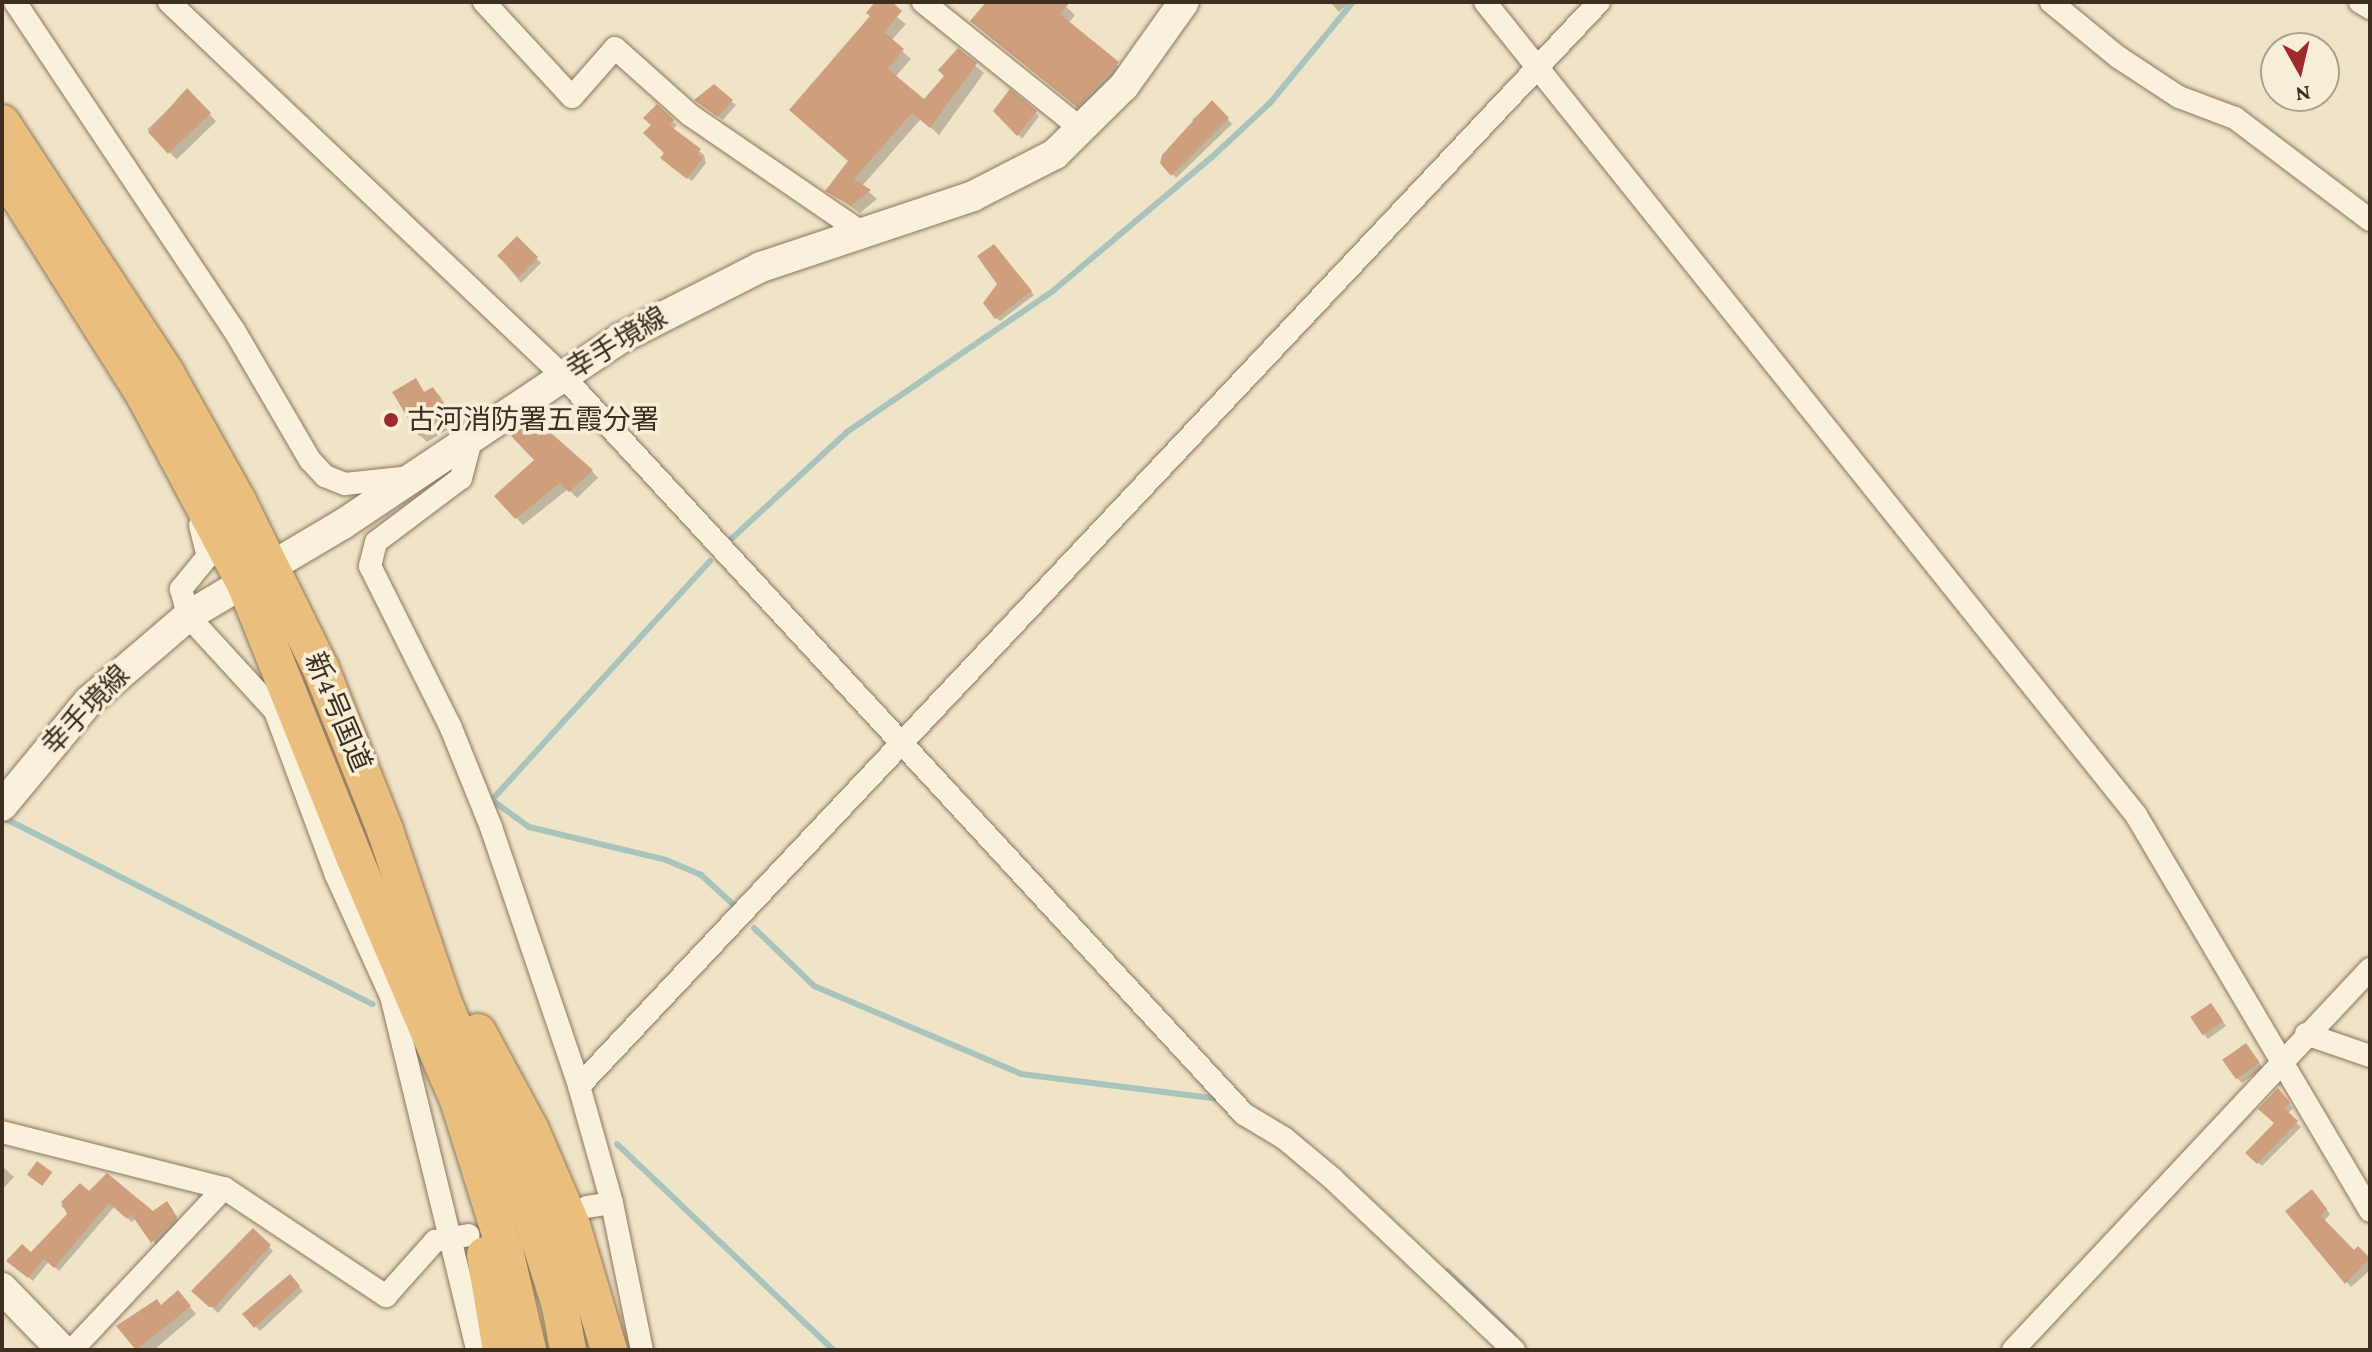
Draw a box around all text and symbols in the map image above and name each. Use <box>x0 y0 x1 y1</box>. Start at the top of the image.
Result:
north arrow <box>2260 32 2340 112</box>
text: N <box>2294 81 2312 108</box>
street label: 幸手境線 <box>560 300 674 386</box>
place label: 古河消防署五霞分署 <box>407 403 659 437</box>
marker: 古河消防署五霞分署 <box>382 411 400 429</box>
street label: 新4号国道 <box>298 647 378 777</box>
street label: 幸手境線 <box>35 658 137 762</box>

